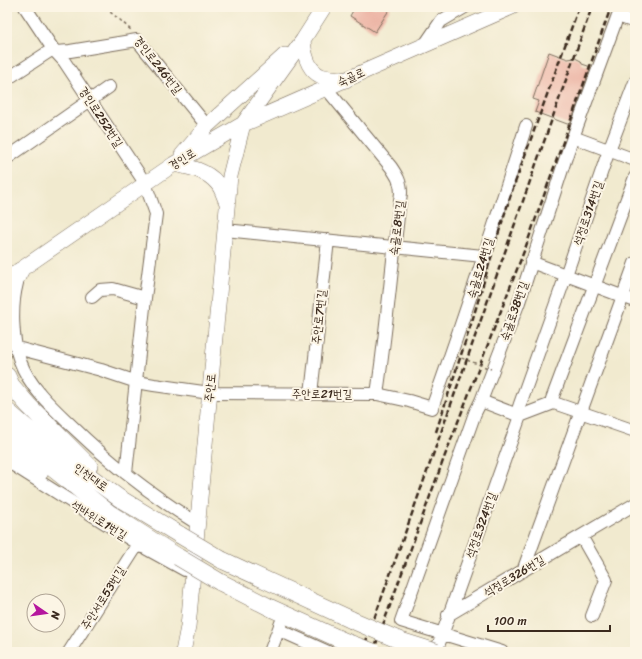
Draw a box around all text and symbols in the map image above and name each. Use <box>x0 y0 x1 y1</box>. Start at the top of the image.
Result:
street label: 경인로246번길 <box>128 31 188 99</box>
street label: 숙골로 <box>333 61 369 93</box>
street label: 경인로252번길 <box>73 82 129 152</box>
street label: 경인로 <box>164 142 200 176</box>
street label: 석정로314번길 <box>567 177 610 249</box>
street label: 숙골로8번길 <box>383 199 411 257</box>
street label: 숙골로24번길 <box>460 234 500 301</box>
street label: 숙골로38번길 <box>493 278 535 344</box>
street label: 주안로7번길 <box>305 288 333 346</box>
street label: 주안로 <box>198 373 222 403</box>
street label: 주안로21번길 <box>292 383 353 405</box>
street label: 인천대로 <box>69 457 113 497</box>
street label: 석정로324번길 <box>459 488 503 561</box>
street label: 석바위로1번길 <box>66 494 132 546</box>
street label: 석정로326번길 <box>479 549 549 603</box>
street label: 주안서로53번길 <box>75 561 132 634</box>
north arrow <box>26 593 66 633</box>
scale bar <box>488 607 610 633</box>
text: N <box>45 608 66 621</box>
text: 100 m <box>494 610 527 632</box>

